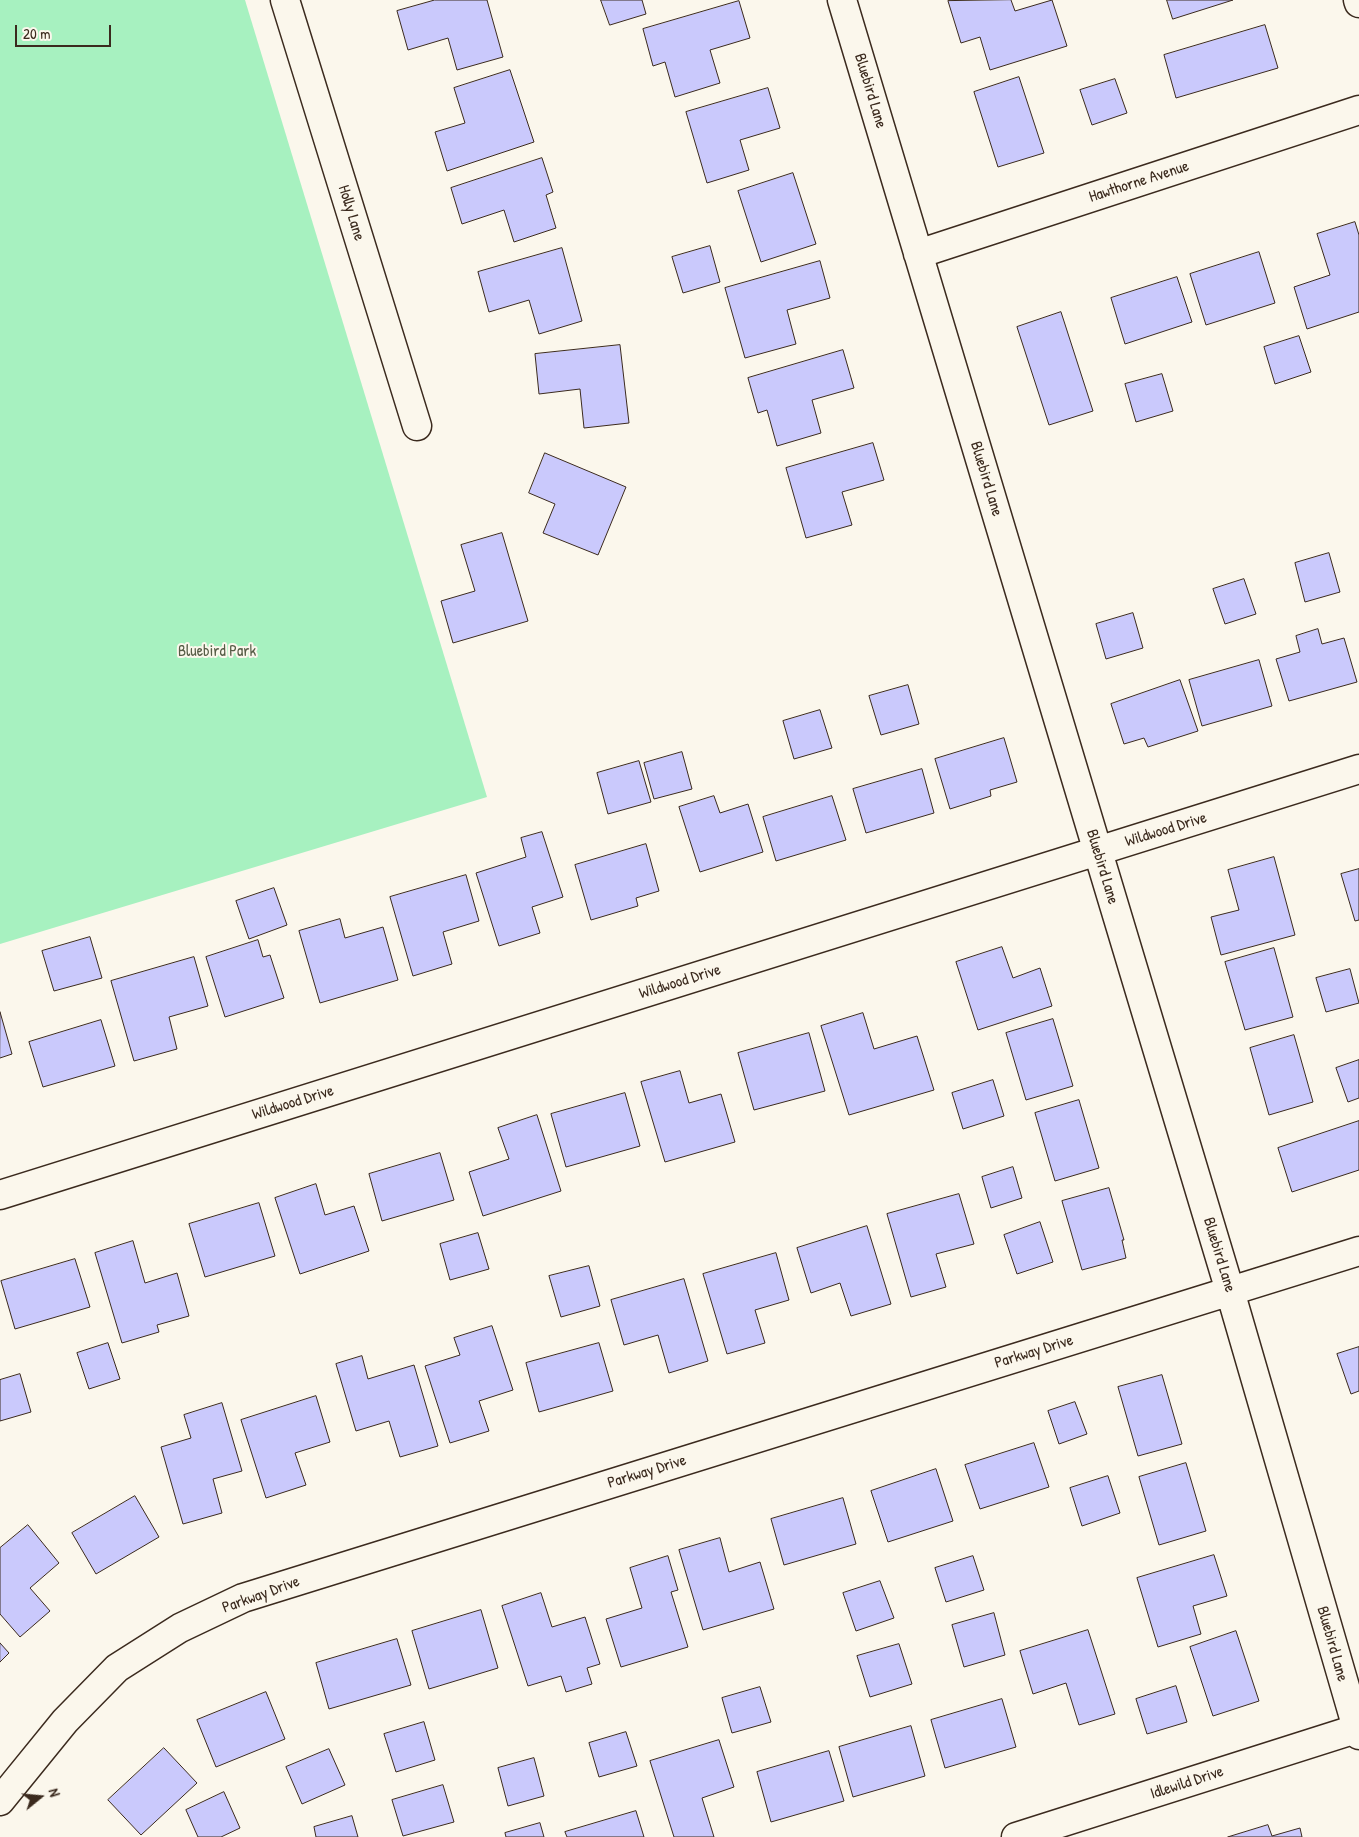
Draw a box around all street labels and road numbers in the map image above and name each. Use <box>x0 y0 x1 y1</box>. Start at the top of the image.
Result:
street label: Bluebird Lane <box>850 51 890 131</box>
street label: Hawthorne Avenue <box>1087 157 1191 207</box>
street label: Holly Lane <box>333 183 369 243</box>
street label: Bluebird Lane <box>966 439 1006 519</box>
street label: Wildwood Drive <box>1123 809 1209 851</box>
street label: Bluebird Lane <box>1082 827 1122 907</box>
street label: Wildwood Drive <box>637 961 723 1003</box>
street label: Wildwood Drive <box>250 1082 336 1124</box>
street label: Bluebird Lane <box>1199 1215 1239 1295</box>
street label: Parkway Drive <box>992 1331 1076 1373</box>
street label: Parkway Drive <box>605 1451 689 1493</box>
street label: Parkway Drive <box>220 1572 302 1618</box>
street label: Bluebird Lane <box>1312 1604 1352 1684</box>
street label: Idlewild Drive <box>1148 1762 1226 1804</box>

